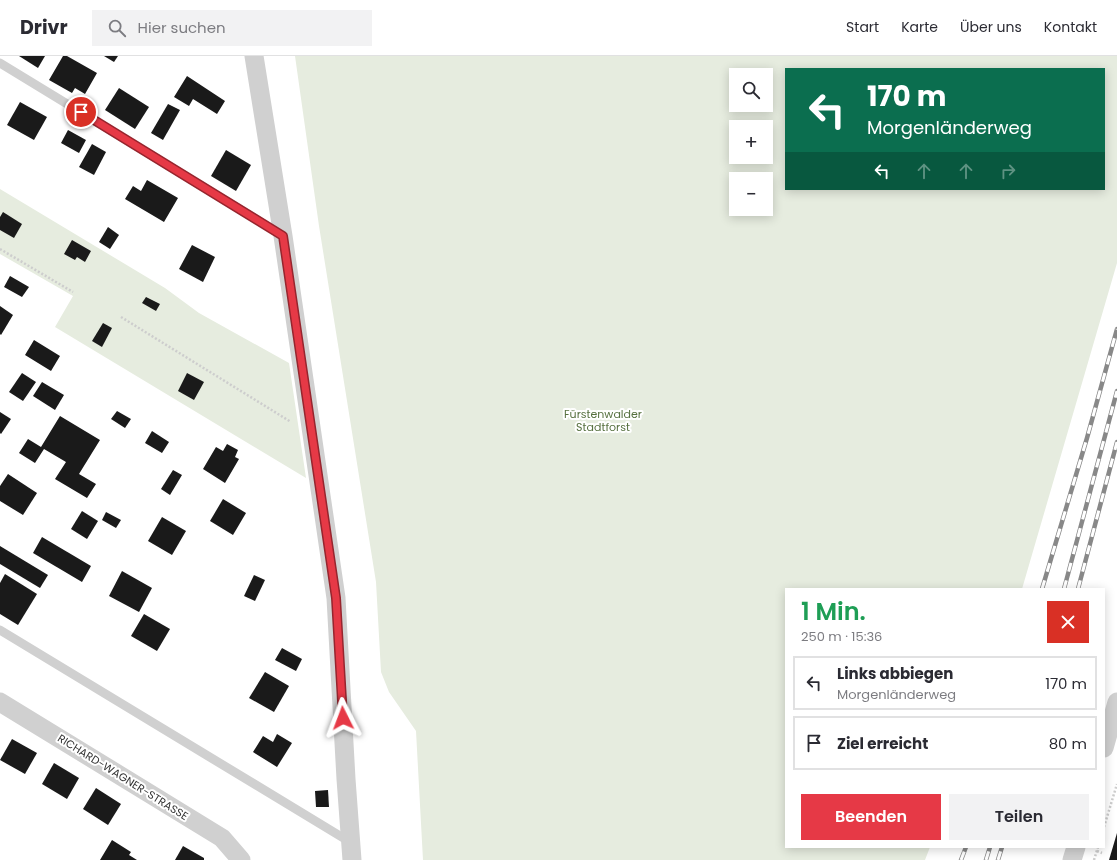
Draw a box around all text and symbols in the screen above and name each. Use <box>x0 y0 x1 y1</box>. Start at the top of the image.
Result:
search box <box>92 10 372 46</box>
text: Drivr <box>20 14 68 41</box>
icon: search <box>106 17 128 39</box>
text: Hier suchen <box>138 17 226 38</box>
text: Start <box>846 17 879 37</box>
text: Karte <box>901 17 938 37</box>
text: Über uns <box>960 17 1022 37</box>
text: Kontakt <box>1044 17 1097 37</box>
map controls <box>729 68 773 216</box>
button: search <box>729 68 773 112</box>
text: 170 m <box>867 77 946 116</box>
icon: left <box>801 84 853 136</box>
pin <box>64 95 98 129</box>
icon: arrive <box>70 101 92 123</box>
text: Morgenländerweg <box>867 115 1032 140</box>
button: + <box>729 120 773 164</box>
icon: left <box>871 160 893 182</box>
icon: ahead <box>913 160 935 182</box>
icon: ahead <box>955 160 977 182</box>
icon: right <box>997 160 1019 182</box>
button: − <box>729 172 773 216</box>
park label: Fürstenwalder Stadtforst <box>564 406 642 435</box>
text: 1 Min. <box>801 595 866 628</box>
button: close <box>1047 601 1089 643</box>
text: 250 m · 15:36 <box>801 627 882 646</box>
text: Links abbiegen <box>837 663 953 684</box>
icon: left <box>803 672 825 694</box>
text: 170 m <box>1045 673 1087 694</box>
text: Morgenländerweg <box>837 685 956 704</box>
position arrow <box>322 697 364 739</box>
street label: RICHARD-WAGNER-STRASSE <box>55 730 191 824</box>
icon: arrive <box>803 732 825 754</box>
text: Ziel erreicht <box>837 733 928 754</box>
text: 80 m <box>1049 733 1087 754</box>
button: Beenden <box>801 794 941 840</box>
button: Teilen <box>949 794 1089 840</box>

